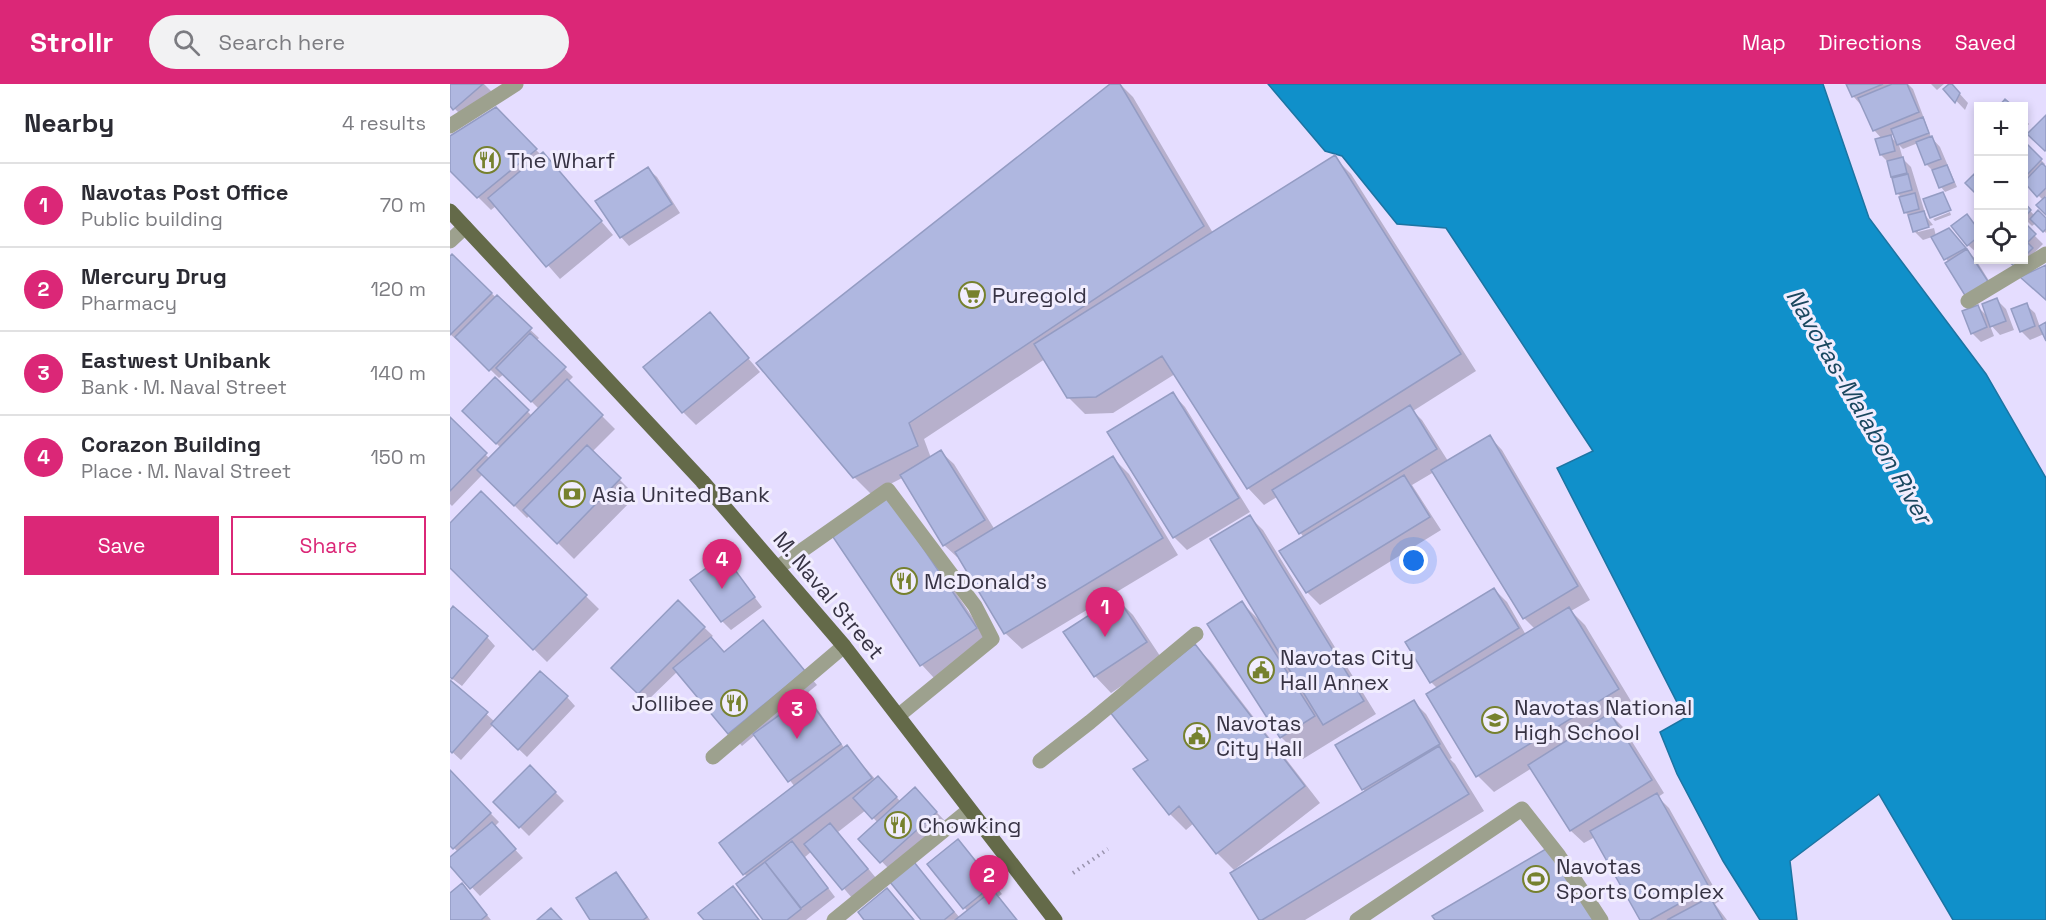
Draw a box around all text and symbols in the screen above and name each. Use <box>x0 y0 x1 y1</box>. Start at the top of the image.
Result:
search box <box>149 15 569 69</box>
text: Strollr <box>30 24 113 60</box>
icon: search <box>170 26 203 59</box>
text: Search here <box>218 28 345 56</box>
text: Map <box>1742 29 1786 56</box>
text: Directions <box>1819 29 1922 56</box>
text: Saved <box>1955 29 2016 56</box>
map controls <box>1974 102 2028 264</box>
button: + <box>1974 102 2028 156</box>
text: Nearby <box>24 106 114 140</box>
text: 4 results <box>342 110 426 136</box>
restaurant icon: The Wharf <box>472 145 502 175</box>
place label: The Wharf <box>507 146 616 174</box>
button: − <box>1974 156 2028 210</box>
text: Navotas Post Office <box>81 178 288 206</box>
text: 1 <box>39 192 48 218</box>
text: 70 m <box>380 192 426 218</box>
text: Public building <box>81 206 223 232</box>
button: locate <box>1974 210 2028 264</box>
text: Mercury Drug <box>81 262 227 290</box>
text: 2 <box>38 276 49 302</box>
text: 120 m <box>370 276 426 302</box>
supermarket icon: Puregold <box>957 280 987 310</box>
place label: Puregold <box>992 281 1087 309</box>
water label: Navotas-Malabon River <box>1779 283 1941 531</box>
text: Pharmacy <box>81 290 177 316</box>
text: Eastwest Unibank <box>81 346 271 374</box>
text: 3 <box>37 360 50 386</box>
text: 140 m <box>370 360 426 386</box>
text: Bank · M. Naval Street <box>81 374 287 400</box>
text: Corazon Building <box>81 430 261 458</box>
text: 4 <box>37 444 50 470</box>
text: 150 m <box>371 444 426 470</box>
text: Place · M. Naval Street <box>81 458 291 484</box>
bank icon: Asia United Bank <box>557 479 587 509</box>
place label: Asia United Bank <box>592 480 770 508</box>
button: Save <box>24 516 219 575</box>
button: Share <box>231 516 426 575</box>
street label: M. Naval Street <box>767 525 891 665</box>
pin: 4 <box>702 540 742 589</box>
your location <box>1399 546 1428 575</box>
restaurant icon: McDonald's <box>889 566 919 596</box>
place label: McDonald's <box>924 567 1047 595</box>
pin: 1 <box>1086 588 1124 637</box>
place label: Navotas City Hall Annex <box>1280 643 1414 696</box>
public building icon: Navotas City Hall Annex <box>1246 655 1276 685</box>
restaurant icon: Jollibee <box>719 688 749 718</box>
place label: Jollibee <box>632 689 714 717</box>
pin: 3 <box>778 690 816 739</box>
place label: Navotas National High School <box>1514 693 1692 746</box>
school or university icon: Navotas National High School <box>1480 705 1510 735</box>
place label: Navotas City Hall <box>1216 709 1303 762</box>
public building icon: Navotas City Hall <box>1182 721 1212 751</box>
restaurant icon: Chowking <box>883 810 913 840</box>
place label: Chowking <box>918 811 1021 839</box>
place label: Navotas Sports Complex <box>1556 852 1724 905</box>
pin: 2 <box>970 856 1008 905</box>
sports icon: Navotas Sports Complex <box>1521 864 1551 894</box>

